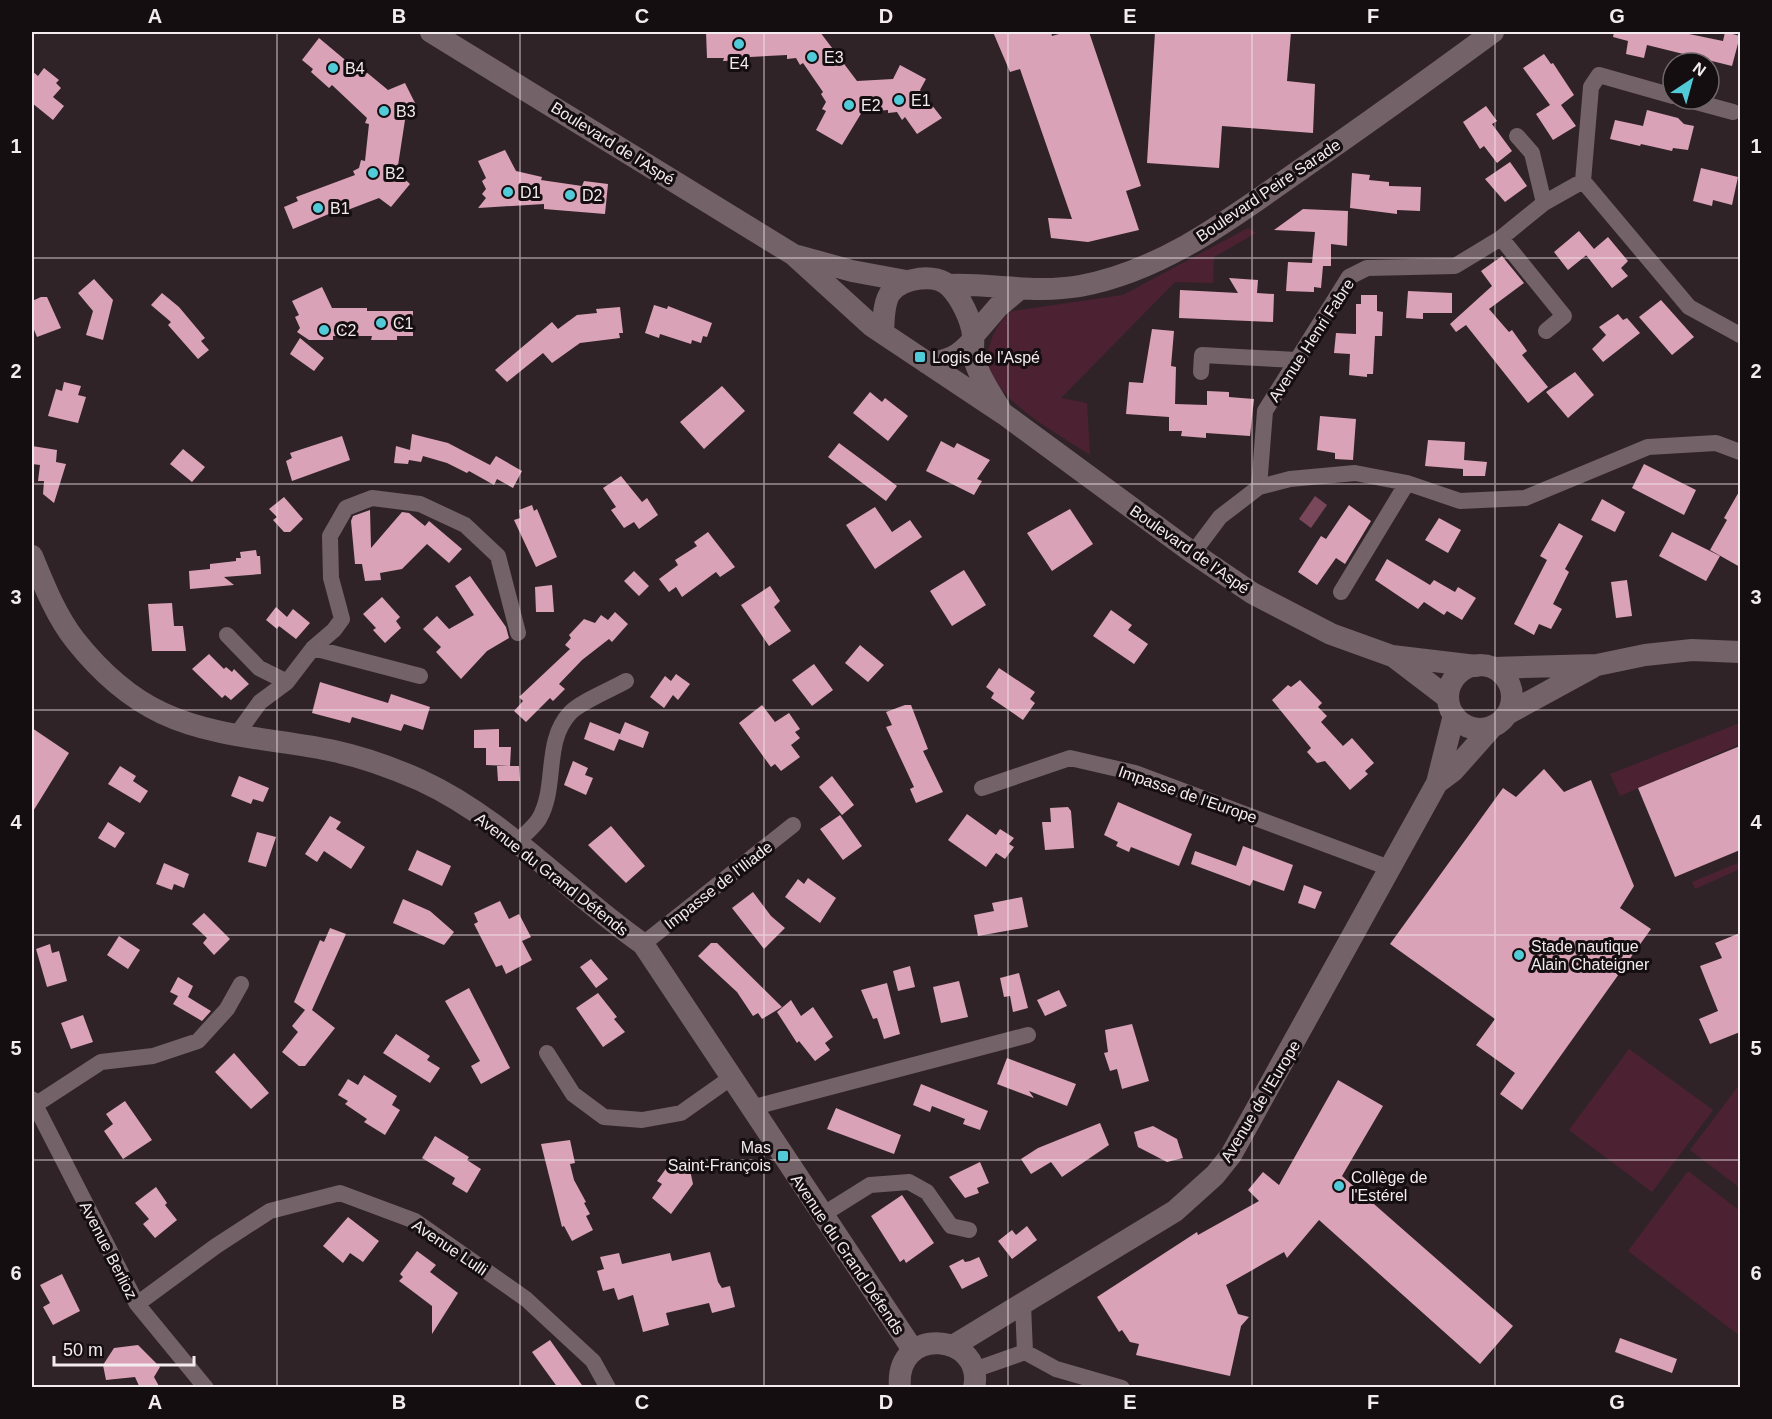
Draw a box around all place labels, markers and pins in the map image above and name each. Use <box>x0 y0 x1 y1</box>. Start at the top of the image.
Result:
marker: E4 <box>732 37 746 51</box>
place label: E3 <box>824 49 844 66</box>
marker: E3 <box>805 50 819 64</box>
place label: E4 <box>729 55 749 72</box>
place label: B4 <box>345 60 365 77</box>
marker: B4 <box>326 61 340 75</box>
place label: E1 <box>911 92 931 109</box>
marker: E1 <box>892 93 906 107</box>
place label: E2 <box>861 97 881 114</box>
marker: E2 <box>842 98 856 112</box>
place label: B3 <box>396 103 416 120</box>
marker: B3 <box>377 104 391 118</box>
place label: B2 <box>385 165 405 182</box>
marker: B2 <box>366 166 380 180</box>
place label: D1 <box>520 184 541 201</box>
marker: D1 <box>501 185 515 199</box>
place label: D2 <box>582 187 603 204</box>
marker: D2 <box>563 188 577 202</box>
place label: B1 <box>330 200 350 217</box>
marker: B1 <box>311 201 325 215</box>
place label: C1 <box>393 315 414 332</box>
marker: C1 <box>374 316 388 330</box>
place label: C2 <box>336 322 357 339</box>
marker: C2 <box>317 323 331 337</box>
place label: Logis de l'Aspé <box>932 349 1040 366</box>
marker: Logis de l'Aspé <box>913 350 927 364</box>
place label: Stade nautique Alain Chateigner <box>1531 938 1650 973</box>
marker: Stade nautique Alain Chateigner <box>1512 948 1526 962</box>
place label: Mas Saint-François <box>668 1139 771 1174</box>
marker: Mas Saint-François <box>776 1149 790 1163</box>
place label: Collège de l'Estérel <box>1351 1169 1428 1204</box>
marker: Collège de l'Estérel <box>1332 1179 1346 1193</box>

